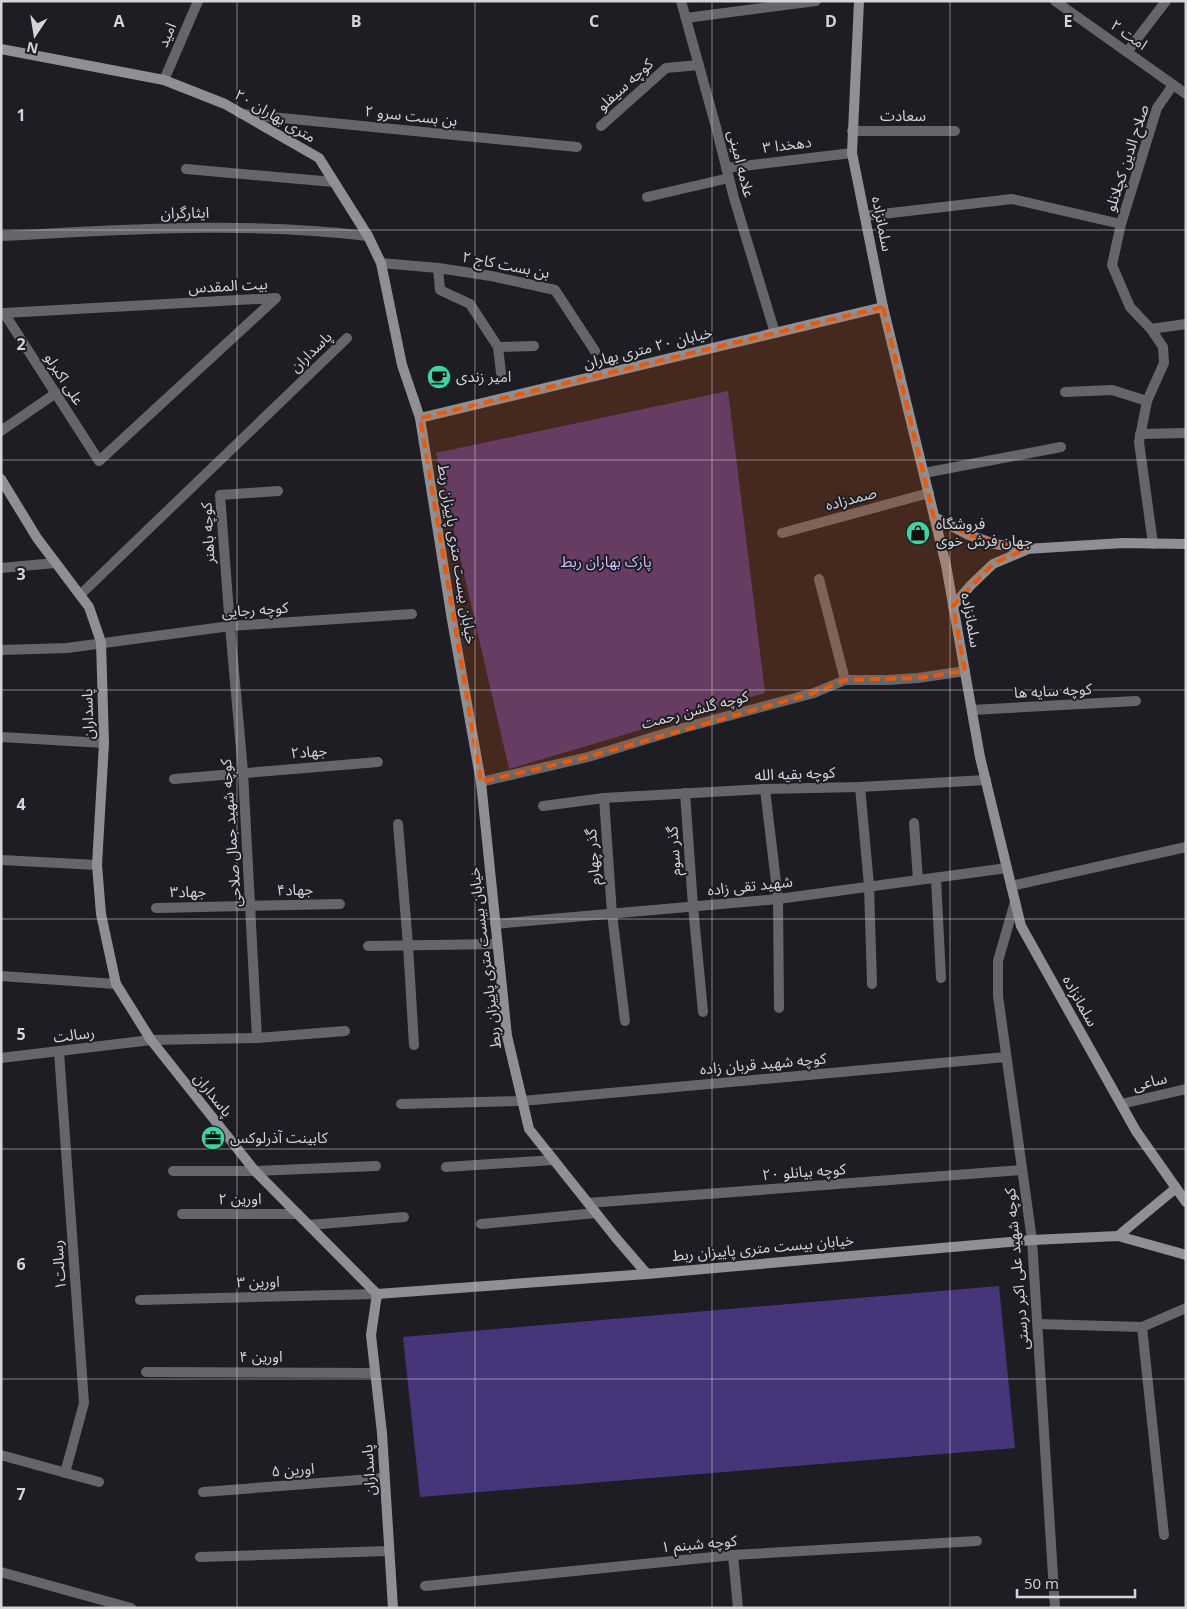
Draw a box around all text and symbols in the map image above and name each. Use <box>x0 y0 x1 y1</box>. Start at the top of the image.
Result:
north arrow <box>10 10 60 60</box>
text: A <box>113 10 125 32</box>
text: B <box>351 10 361 32</box>
text: C <box>589 10 599 32</box>
text: D <box>825 10 837 32</box>
text: E <box>1064 10 1073 32</box>
street label: امت ۲ <box>1107 14 1152 54</box>
street label: امید <box>152 19 180 50</box>
text: N <box>25 38 40 59</box>
street label: کوچه سیفلو <box>592 53 658 116</box>
street label: ۲۰ متری بهاران <box>231 84 320 146</box>
street label: بن بست سرو ۲ <box>364 100 458 130</box>
street label: صلاح الدین کچلانلو <box>1099 102 1156 215</box>
text: 1 <box>16 104 26 126</box>
street label: سعادت <box>880 105 926 125</box>
street label: علامه امینی <box>724 128 760 200</box>
street label: دهخدا ۳ <box>761 131 813 157</box>
street label: سلمانزاده <box>868 195 898 253</box>
street label: ایثارگران <box>161 202 209 222</box>
street label: بن بست کاج ۲ <box>460 246 552 285</box>
street label: بیت المقدس <box>188 273 268 297</box>
street label: خیابان ۲۰ متری بهاران <box>581 321 714 373</box>
street label: پاسداران <box>285 326 336 377</box>
text: 2 <box>16 333 26 355</box>
street label: علی اکبرلو <box>41 349 89 409</box>
cafe icon: امیر زندی <box>426 364 452 390</box>
place label: امیر زندی <box>456 366 511 386</box>
street label: خیابان بیست متری پاییزان ربط <box>433 462 482 646</box>
street label: صمدزاده <box>823 482 879 514</box>
street label: کوچه باهنر <box>195 501 220 565</box>
place label: فروشگاه جهان فرش خوی <box>936 513 1033 550</box>
shop icon: فروشگاه جهان فرش خوی <box>905 520 931 546</box>
park label: پارک بهاران ربط <box>560 551 652 572</box>
text: 3 <box>16 563 26 585</box>
street label: سلمانزاده <box>957 591 987 649</box>
street label: کوچه رجایی <box>221 597 290 622</box>
street label: کوچه سایه ها <box>1013 678 1093 703</box>
street label: کوچه گلشن رحمت <box>639 685 752 734</box>
street label: پاسداران <box>76 688 99 740</box>
street label: جهاد۲ <box>290 740 328 762</box>
street label: کوچه شهید جمال صلاحی <box>215 757 246 908</box>
street label: کوچه بقیه الله <box>754 762 837 785</box>
text: 4 <box>16 793 26 815</box>
street label: گذر سوم <box>661 825 687 877</box>
street label: گذر چهارم <box>580 827 606 886</box>
street label: خیابان بیست متری پاییزان ربط <box>463 866 506 1050</box>
street label: شهید تقی زاده <box>706 871 794 899</box>
street label: جهاد۴ <box>277 879 314 899</box>
street label: جهاد۳ <box>170 881 207 901</box>
street label: سلمانزاده <box>1059 971 1103 1030</box>
street label: رسالت <box>52 1022 96 1046</box>
text: 5 <box>16 1023 26 1045</box>
street label: کوچه شهید قربان زاده <box>699 1047 828 1080</box>
street label: ساعی <box>1131 1067 1169 1095</box>
street label: پاسداران <box>189 1068 238 1121</box>
office icon: کابینت آذرلوکس <box>200 1125 226 1151</box>
place label: کابینت آذرلوکس <box>230 1127 328 1147</box>
street label: کوچه بیانلو ۲۰ <box>761 1158 847 1185</box>
street label: کوچه شهید علی اکبر درستی <box>999 1186 1034 1351</box>
street label: اورین ۲ <box>218 1188 262 1208</box>
street label: خیابان بیست متری پاییزان ربط <box>671 1229 855 1266</box>
street label: رسالت۱ <box>46 1239 70 1291</box>
text: 6 <box>16 1253 26 1275</box>
street label: اورین ۳ <box>236 1271 280 1291</box>
street label: اورین ۴ <box>239 1346 283 1366</box>
street label: پاسداران <box>356 1444 381 1496</box>
street label: اورین ۵ <box>271 1458 315 1480</box>
text: 7 <box>16 1483 26 1505</box>
street label: کوچه شبنم ۱ <box>660 1530 739 1558</box>
scale bar <box>1017 1566 1134 1598</box>
text: 50 m <box>1024 1573 1059 1593</box>

